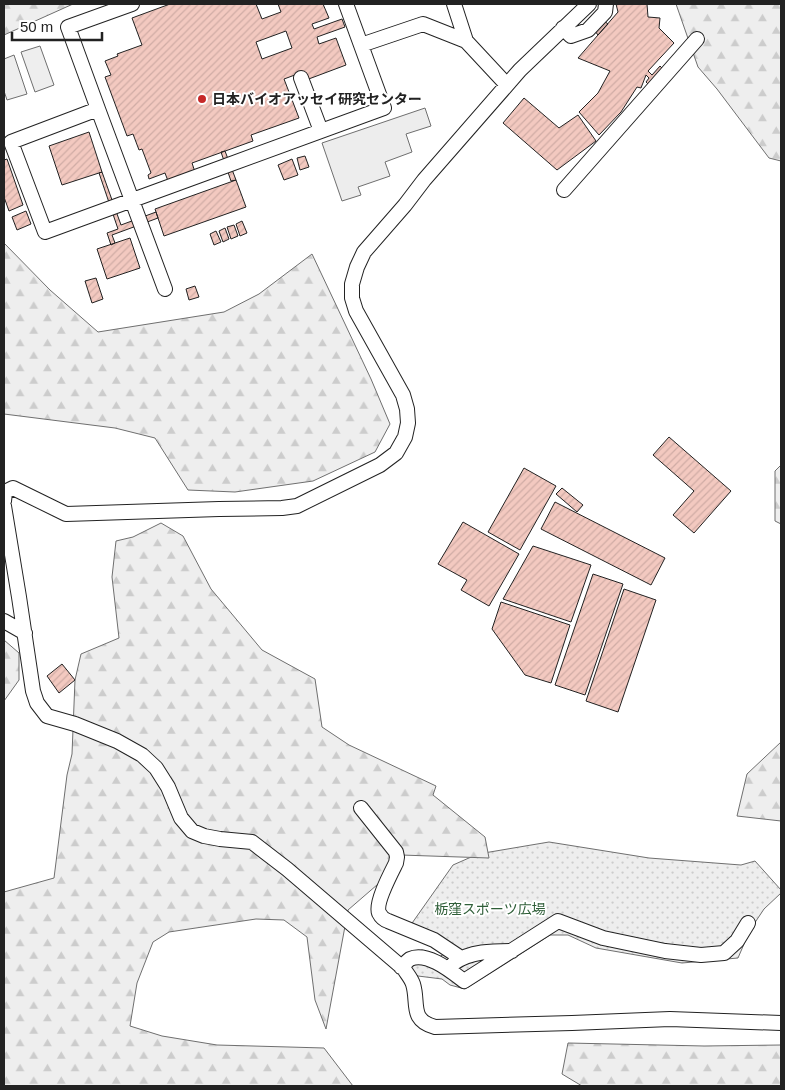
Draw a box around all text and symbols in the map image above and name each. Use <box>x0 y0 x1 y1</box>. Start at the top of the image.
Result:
scale bar <box>12 10 102 42</box>
text: 50 m <box>20 18 53 35</box>
place label: 日本バイオアッセイ研究センター <box>212 91 422 107</box>
marker: 日本バイオアッセイ研究センター <box>196 93 208 105</box>
park label: 栃窪スポーツ広場 <box>434 901 546 917</box>

